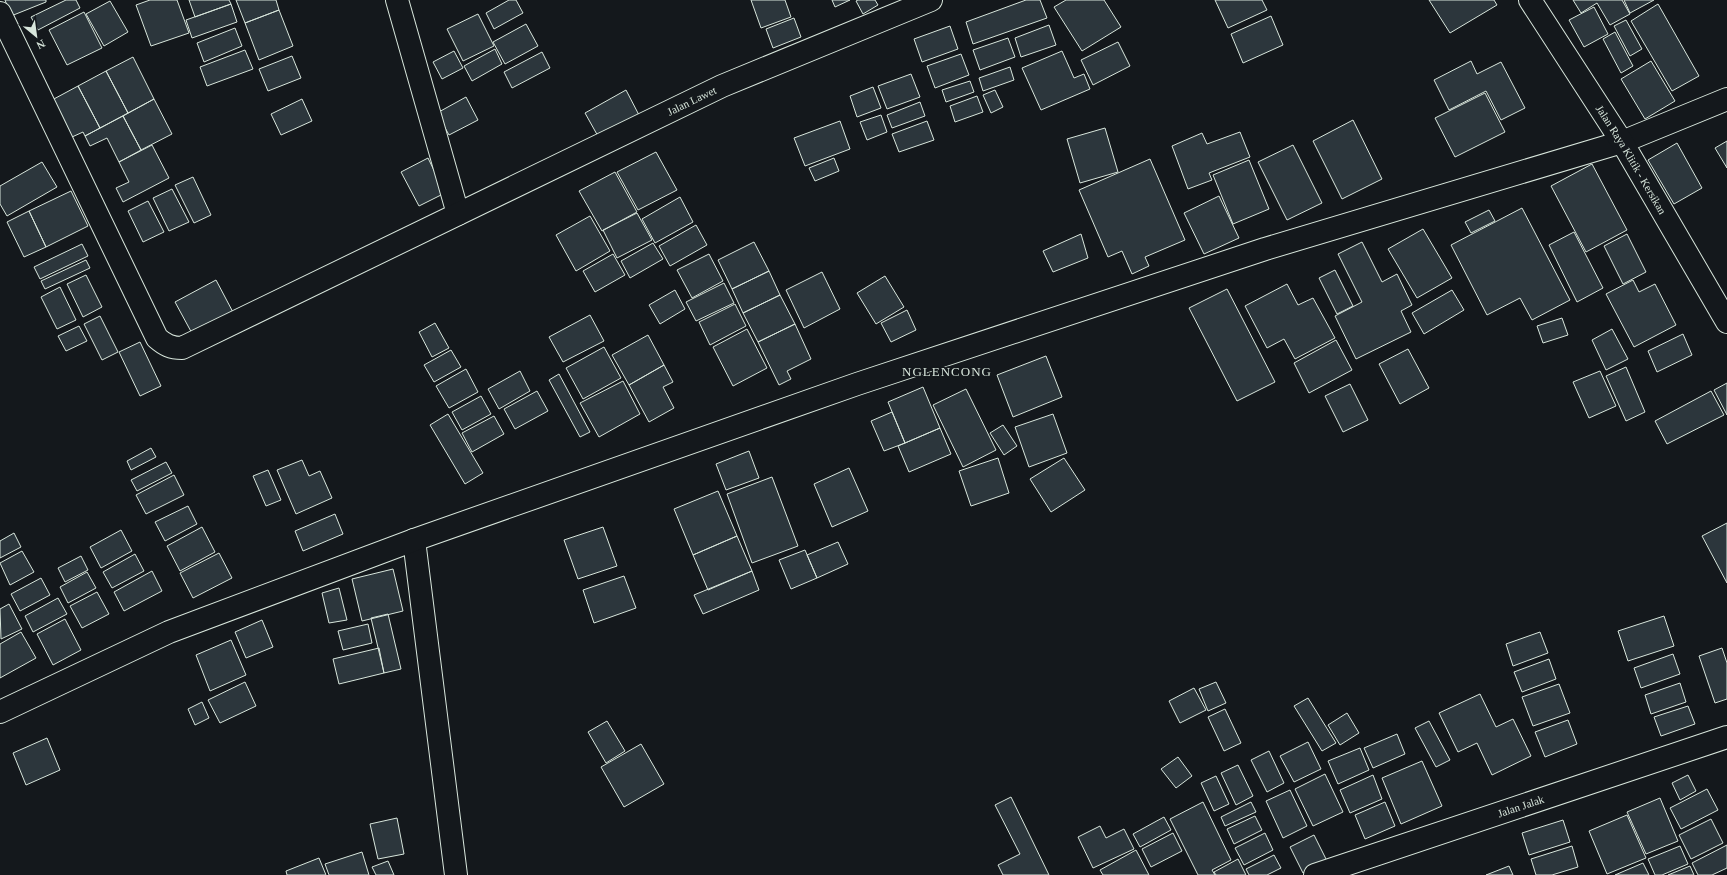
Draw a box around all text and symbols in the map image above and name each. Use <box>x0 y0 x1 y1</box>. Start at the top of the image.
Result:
north arrow <box>16 16 56 56</box>
text: N <box>34 38 47 52</box>
street label: Jalan Lawet <box>665 84 718 118</box>
street label: Jalan Raya Klitik - Kersikan <box>1594 103 1669 217</box>
district label: NGLENCONG <box>902 364 992 379</box>
street label: Jalan Jalak <box>1496 793 1546 819</box>

